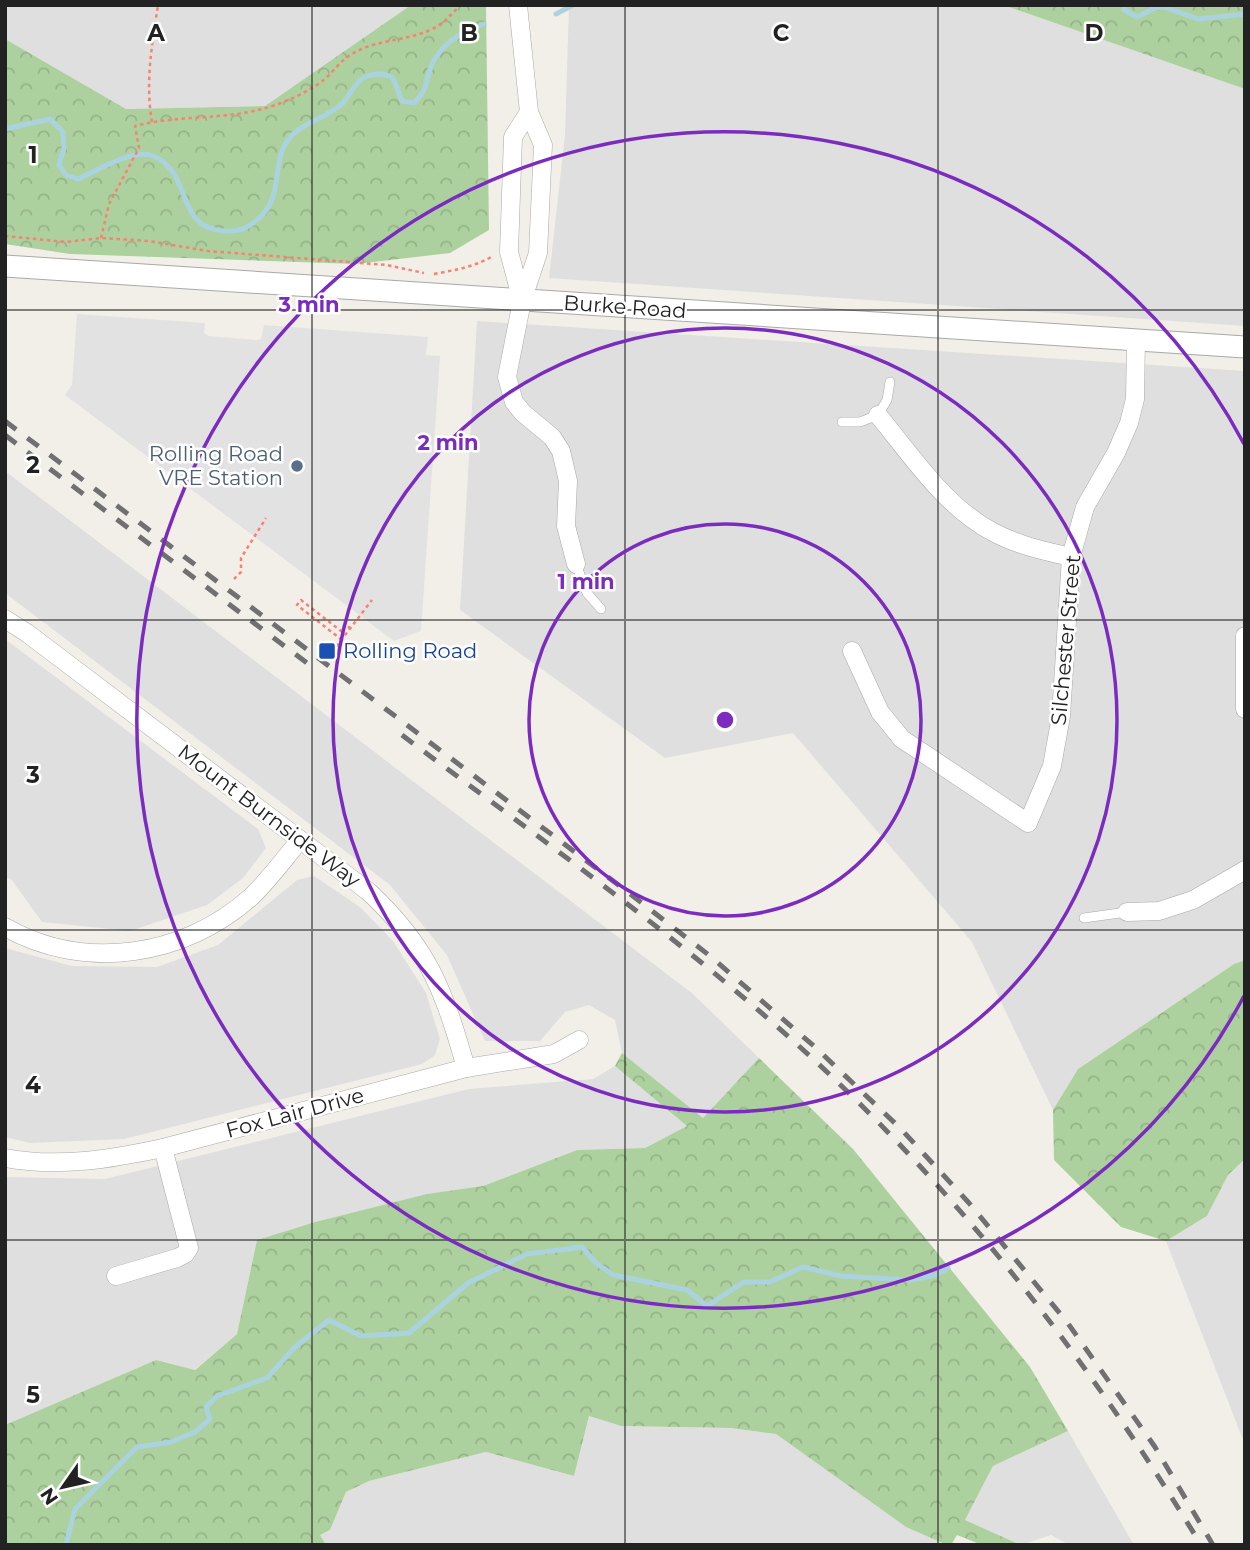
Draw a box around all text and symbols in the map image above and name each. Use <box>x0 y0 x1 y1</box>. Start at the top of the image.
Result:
text: A <box>146 19 165 47</box>
text: B <box>460 19 478 47</box>
text: C <box>773 19 790 47</box>
text: D <box>1085 19 1104 47</box>
text: 1 <box>28 141 38 169</box>
street label: Burke Road <box>563 290 687 323</box>
text: 3 min <box>277 292 340 317</box>
text: 2 min <box>417 430 479 455</box>
place label: Rolling Road VRE Station <box>149 441 283 490</box>
text: 2 <box>26 451 40 479</box>
marker: Rolling Road VRE Station <box>289 458 305 474</box>
street label: Silchester Street <box>1046 554 1085 726</box>
text: 1 min <box>557 569 615 594</box>
place label: Rolling Road <box>343 638 477 663</box>
marker: Rolling Road <box>317 641 337 661</box>
centre of rings <box>713 708 737 732</box>
street label: Mount Burnside Way <box>173 739 366 893</box>
text: 3 <box>25 761 40 789</box>
text: 4 <box>25 1071 41 1099</box>
street label: Fox Lair Drive <box>223 1082 367 1143</box>
text: 5 <box>26 1381 40 1409</box>
north arrow <box>28 1452 98 1522</box>
text: N <box>35 1483 63 1509</box>

